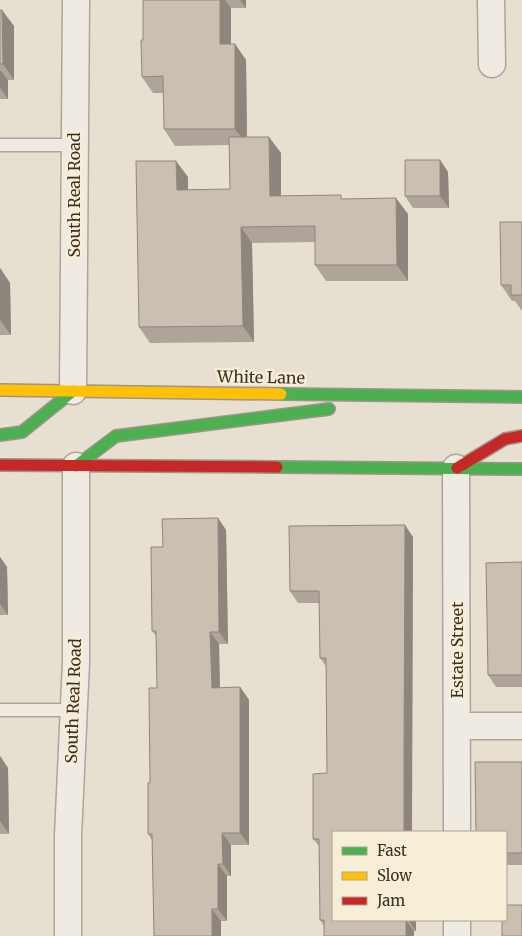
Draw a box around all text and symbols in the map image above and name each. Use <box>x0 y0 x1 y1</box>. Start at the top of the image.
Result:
street label: South Real Road <box>64 132 84 258</box>
street label: White Lane <box>216 366 305 388</box>
street label: Estate Street <box>447 601 467 698</box>
street label: South Real Road <box>61 638 85 764</box>
legend <box>332 831 507 921</box>
text: Fast <box>377 841 407 860</box>
text: Slow <box>377 866 412 885</box>
text: Jam <box>376 891 405 910</box>

